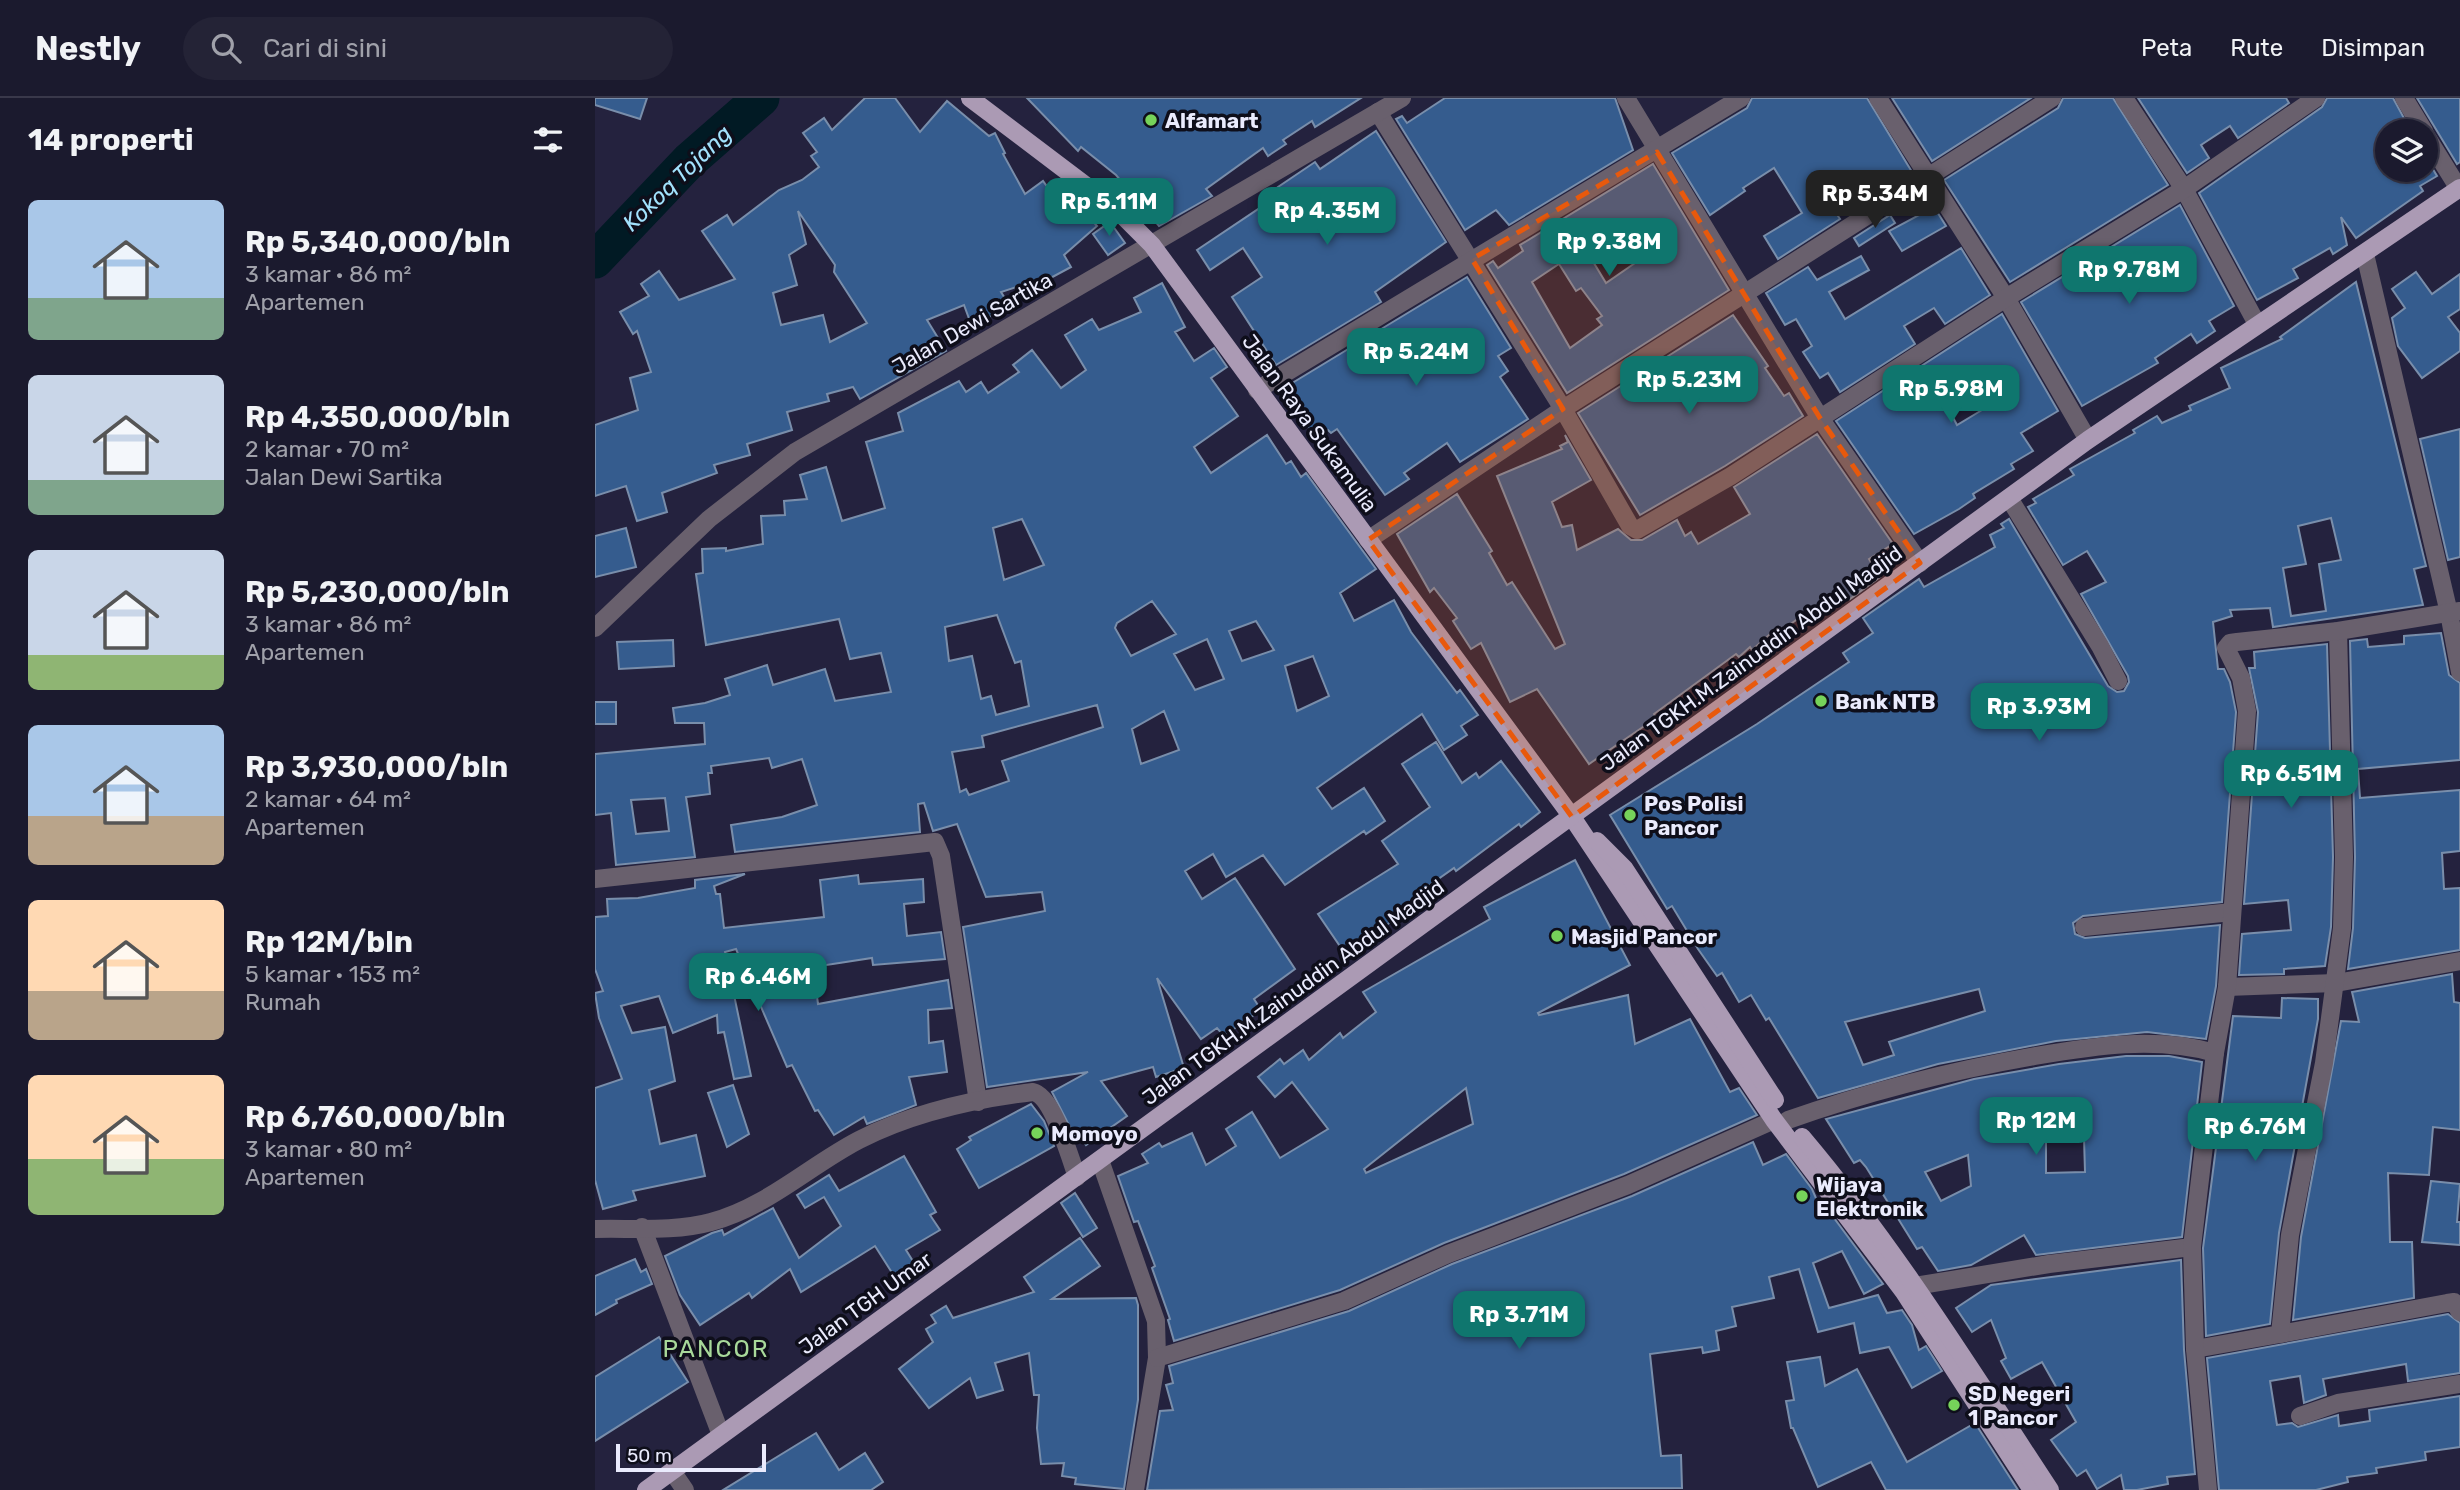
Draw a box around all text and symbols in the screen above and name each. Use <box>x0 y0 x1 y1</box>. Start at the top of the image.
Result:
search box <box>183 17 673 80</box>
text: Nestly <box>35 29 141 68</box>
icon: search <box>207 29 245 67</box>
text: Cari di sini <box>263 33 387 64</box>
text: Peta <box>2141 34 2192 62</box>
text: Rute <box>2230 34 2283 62</box>
text: Disimpan <box>2321 34 2425 62</box>
place label: Alfamart <box>1165 108 1259 133</box>
marker: Alfamart <box>1143 112 1159 128</box>
water label: Kokoq Tojang <box>617 119 737 237</box>
map controls <box>2375 119 2438 182</box>
button: layers <box>2375 119 2438 182</box>
icon: filters <box>529 121 567 159</box>
text: 14 properti <box>28 122 194 158</box>
pin: Rp 5.34M <box>1803 170 1947 230</box>
pin: Rp 5.11M <box>1037 178 1181 238</box>
text: Rp 5.34M <box>1822 179 1928 207</box>
text: Rp 5.11M <box>1060 187 1158 215</box>
pin: Rp 4.35M <box>1255 188 1399 247</box>
text: Rp 4.35M <box>1274 196 1380 224</box>
pin: Rp 9.38M <box>1537 218 1681 278</box>
text: Rp 5,340,000/bln <box>245 224 510 260</box>
text: Rp 9.38M <box>1556 227 1662 255</box>
icon: home <box>84 228 168 312</box>
pin: Rp 9.78M <box>2057 246 2201 306</box>
text: Rp 9.78M <box>2078 255 2180 283</box>
text: 3 kamar · 86 m² <box>245 260 411 288</box>
street label: Jalan Dewi Sartika <box>888 267 1056 379</box>
text: Apartemen <box>245 288 365 316</box>
pin: Rp 5.24M <box>1344 328 1488 388</box>
street label: Jalan Raya Sukamulia <box>1237 329 1383 517</box>
text: Rp 5.24M <box>1363 337 1469 365</box>
pin: Rp 5.23M <box>1617 356 1761 416</box>
text: Rp 5.23M <box>1636 365 1742 393</box>
pin: Rp 5.98M <box>1879 366 2023 425</box>
text: Rp 5.98M <box>1898 374 2004 402</box>
text: Rp 4,350,000/bln <box>245 399 510 435</box>
icon: home <box>84 403 168 487</box>
text: 2 kamar · 70 m² <box>245 435 409 463</box>
text: Jalan Dewi Sartika <box>245 463 443 491</box>
street label: Jalan TGKH.M.Zainuddin Abdul Madjid <box>1595 540 1907 776</box>
text: Rp 5,230,000/bln <box>245 574 509 610</box>
icon: home <box>84 578 168 662</box>
text: 3 kamar · 86 m² <box>245 610 411 638</box>
text: Apartemen <box>245 638 365 666</box>
pin: Rp 3.93M <box>1967 684 2111 743</box>
place label: Bank NTB <box>1835 689 1935 714</box>
text: Rp 3.93M <box>1987 692 2091 720</box>
marker: Bank NTB <box>1813 693 1829 709</box>
text: Rp 3,930,000/bln <box>245 749 508 785</box>
pin: Rp 6.51M <box>2219 750 2363 810</box>
icon: home <box>84 753 168 837</box>
text: Rp 6.51M <box>2240 759 2342 787</box>
text: 2 kamar · 64 m² <box>245 785 411 813</box>
place label: Pos Polisi Pancor <box>1644 791 1744 840</box>
marker: Pos Polisi Pancor <box>1622 807 1638 823</box>
text: Apartemen <box>245 813 365 841</box>
street label: Jalan TGKH.M.Zainuddin Abdul Madjid <box>1137 874 1449 1110</box>
text: Rp 12M/bln <box>245 924 413 960</box>
place label: Masjid Pancor <box>1571 924 1718 949</box>
icon: home <box>84 928 168 1012</box>
marker: Masjid Pancor <box>1549 928 1565 944</box>
pin: Rp 6.46M <box>686 954 830 1013</box>
text: 5 kamar · 153 m² <box>245 960 420 988</box>
text: Rp 6.46M <box>705 962 811 990</box>
text: Rumah <box>245 988 321 1016</box>
pin: Rp 12M <box>1979 1098 2093 1157</box>
text: Rp 6,760,000/bln <box>245 1099 506 1135</box>
icon: home <box>84 1103 168 1187</box>
pin: Rp 6.76M <box>2183 1104 2327 1163</box>
text: Rp 12M <box>1996 1106 2076 1134</box>
text: Rp 6.76M <box>2204 1112 2306 1140</box>
place label: Momoyo <box>1051 1121 1138 1146</box>
marker: Momoyo <box>1029 1125 1045 1141</box>
text: 3 kamar · 80 m² <box>245 1135 412 1163</box>
text: Apartemen <box>245 1163 365 1191</box>
place label: Wijaya Elektronik <box>1816 1172 1925 1221</box>
marker: Wijaya Elektronik <box>1794 1188 1810 1204</box>
street label: Jalan TGH Umar <box>794 1246 936 1360</box>
pin: Rp 3.71M <box>1447 1292 1591 1351</box>
text: Rp 3.71M <box>1469 1300 1569 1328</box>
district label: PANCOR <box>662 1335 770 1363</box>
place label: SD Negeri 1 Pancor <box>1968 1381 2070 1430</box>
marker: SD Negeri 1 Pancor <box>1946 1397 1962 1413</box>
scale bar <box>616 1441 767 1473</box>
text: 50 m <box>627 1444 672 1467</box>

